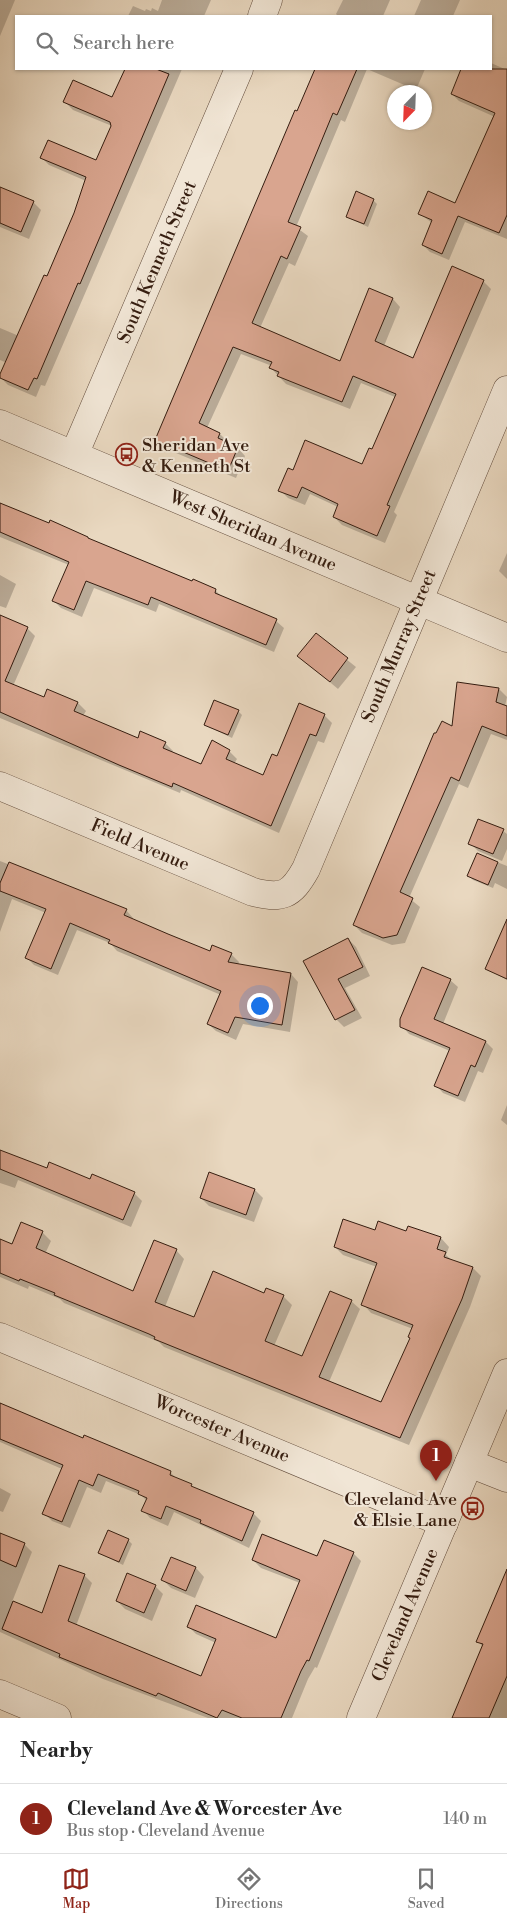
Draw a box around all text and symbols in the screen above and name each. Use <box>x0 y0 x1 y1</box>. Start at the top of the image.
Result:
search box <box>15 15 492 70</box>
icon: search <box>33 29 61 57</box>
text: Search here <box>73 31 174 55</box>
north arrow <box>387 85 432 130</box>
street label: South Kenneth Street <box>112 177 202 347</box>
place label: Sheridan Ave & Kenneth St <box>142 434 251 478</box>
bus stop icon: Sheridan Ave & Kenneth St <box>114 443 138 467</box>
street label: West Sheridan Avenue <box>165 485 340 577</box>
street label: South Murray Street <box>356 565 442 726</box>
street label: Field Avenue <box>87 814 193 876</box>
your location <box>247 993 273 1019</box>
street label: Worcester Avenue <box>150 1390 293 1468</box>
pin: 1 <box>420 1440 452 1481</box>
place label: Cleveland Ave & Elsie Lane <box>344 1488 457 1532</box>
bus stop icon: Cleveland Ave & Elsie Lane <box>461 1497 485 1521</box>
street label: Cleveland Avenue <box>366 1545 444 1685</box>
text: Nearby <box>20 1738 93 1764</box>
text: Cleveland Ave & Worcester Ave <box>67 1797 342 1821</box>
text: 1 <box>32 1809 40 1829</box>
text: 140 m <box>443 1809 487 1829</box>
text: Bus stop · Cleveland Avenue <box>67 1821 265 1841</box>
tab: Map <box>62 1865 90 1913</box>
tab: Directions <box>215 1865 283 1913</box>
tab: Saved <box>408 1865 445 1913</box>

